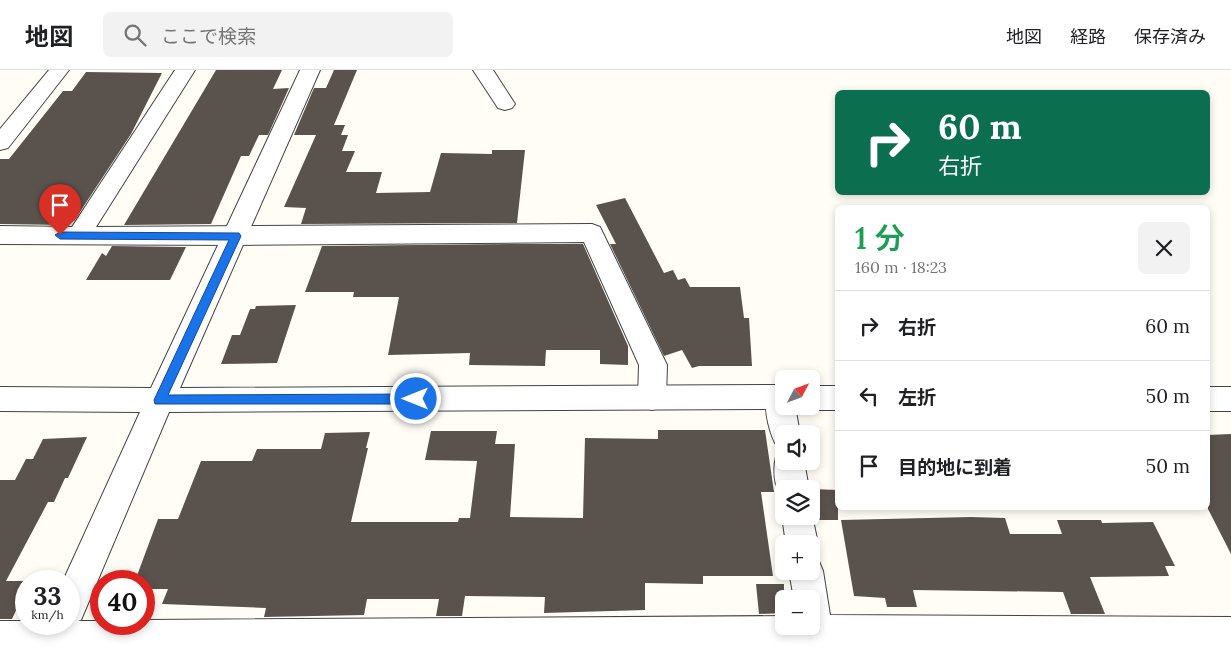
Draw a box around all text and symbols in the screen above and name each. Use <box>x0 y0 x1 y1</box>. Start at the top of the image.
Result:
search box <box>103 12 453 57</box>
text: 地図 <box>25 21 73 52</box>
icon: search <box>121 21 149 49</box>
text: ここで検索 <box>161 24 256 48</box>
text: 地図 <box>1006 25 1042 48</box>
text: 経路 <box>1070 25 1106 48</box>
text: 保存済み <box>1134 25 1206 48</box>
text: 60 m <box>938 104 1022 149</box>
icon: right <box>855 110 920 175</box>
text: 右折 <box>938 152 982 180</box>
pin <box>39 184 81 235</box>
icon: arrive <box>46 191 74 219</box>
text: 1 分 <box>855 219 905 257</box>
button: close <box>1138 222 1190 274</box>
text: 160 m · 18:23 <box>855 257 947 277</box>
icon: right <box>855 312 883 340</box>
text: 60 m <box>1145 314 1190 338</box>
text: 右折 <box>898 315 936 339</box>
north arrow <box>775 370 820 415</box>
map controls <box>775 370 820 635</box>
position arrow <box>389 372 441 424</box>
icon: left <box>855 382 883 410</box>
text: 50 m <box>1146 384 1190 408</box>
text: 左折 <box>898 385 936 409</box>
button: sound <box>775 425 820 470</box>
icon: arrive <box>855 452 883 480</box>
text: 50 m <box>1146 454 1190 478</box>
text: 目的地に到着 <box>898 455 1012 479</box>
button: layers <box>775 480 820 525</box>
button: + <box>775 535 820 580</box>
speed limit sign: 40 <box>90 570 155 635</box>
text: 33 <box>33 580 62 612</box>
button: − <box>775 590 820 635</box>
text: km/h <box>31 607 64 622</box>

